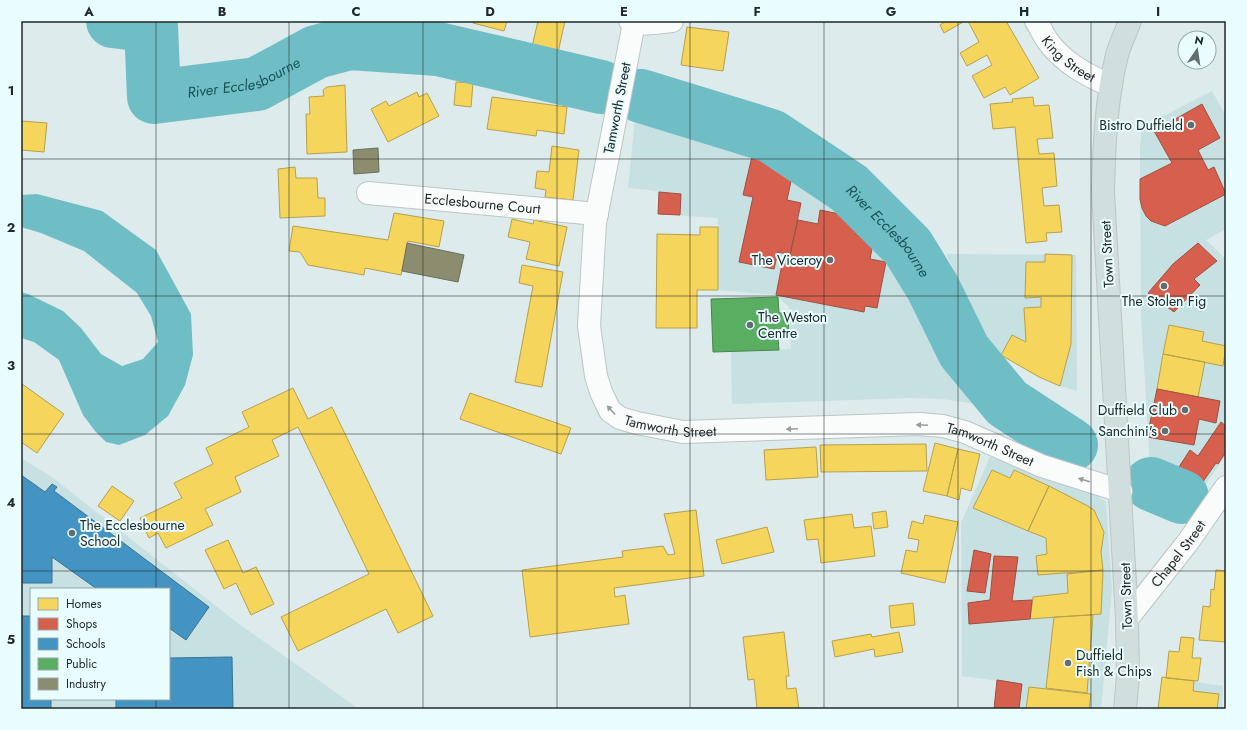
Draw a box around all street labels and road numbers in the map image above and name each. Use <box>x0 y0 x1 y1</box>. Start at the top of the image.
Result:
street label: King Street <box>1037 32 1099 87</box>
street label: Tamworth Street <box>598 60 636 155</box>
street label: Ecclesbourne Court <box>424 188 542 219</box>
street label: Town Street <box>1095 219 1119 288</box>
street label: Tamworth Street <box>622 410 717 442</box>
street label: Tamworth Street <box>945 417 1038 471</box>
street label: Chapel Street <box>1146 516 1211 591</box>
street label: Town Street <box>1115 562 1137 630</box>

